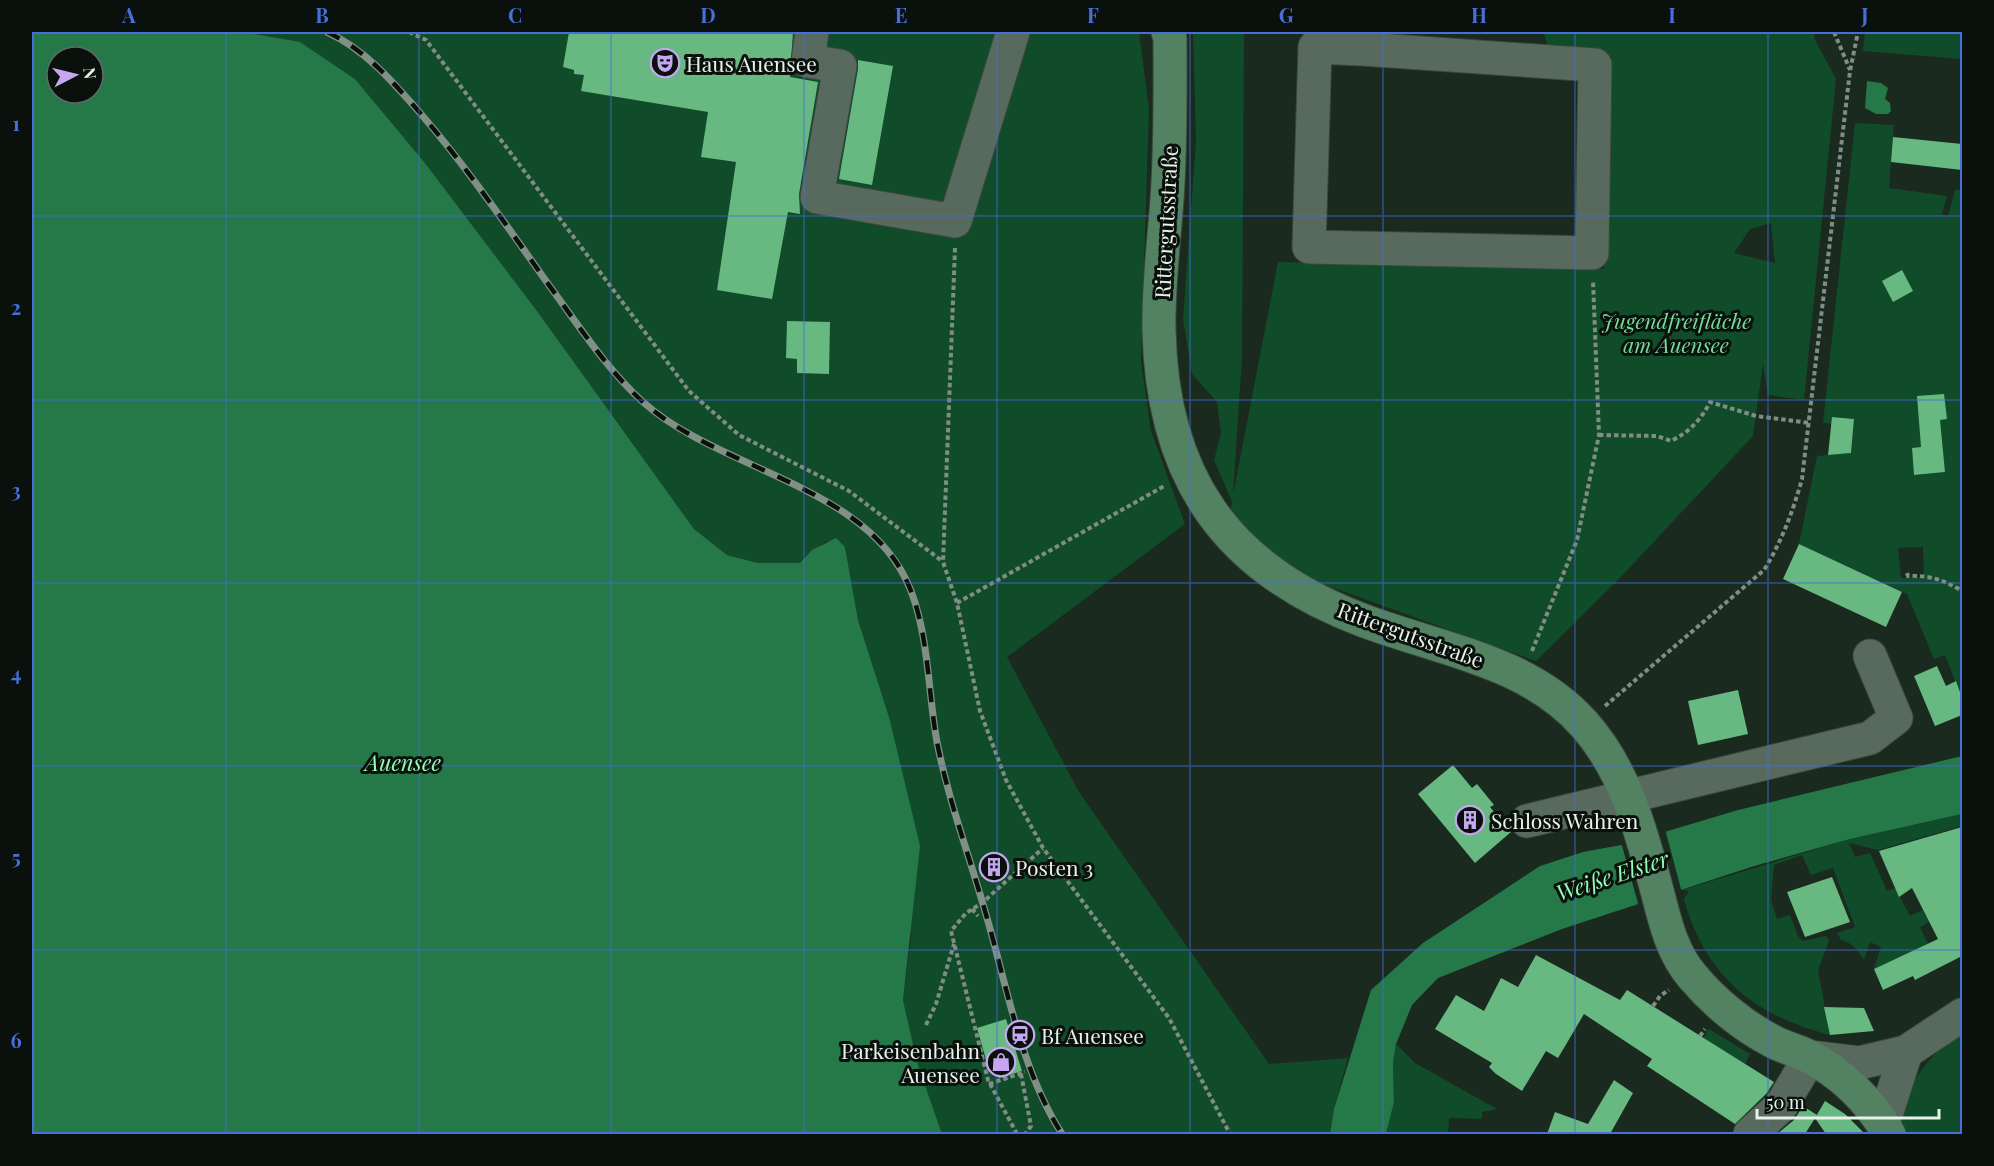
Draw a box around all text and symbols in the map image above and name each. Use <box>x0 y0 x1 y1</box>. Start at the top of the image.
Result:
text: A <box>121 1 136 28</box>
text: B <box>315 1 329 28</box>
text: C <box>508 1 522 28</box>
text: D <box>700 1 716 28</box>
text: E <box>895 1 907 28</box>
text: F <box>1087 1 1099 28</box>
text: G <box>1279 1 1294 28</box>
text: H <box>1471 1 1487 28</box>
text: I <box>1668 1 1676 28</box>
text: J <box>1860 1 1869 28</box>
north arrow <box>45 45 105 105</box>
theatre icon: Haus Auensee <box>649 47 681 79</box>
place label: Haus Auensee <box>686 49 817 77</box>
text: N <box>79 66 102 81</box>
text: 1 <box>12 109 20 136</box>
street label: Rittergutsstraße <box>1147 145 1183 299</box>
text: 2 <box>11 293 21 320</box>
park label: Jugendfreifläche am Auensee <box>1601 306 1751 358</box>
text: 3 <box>11 476 21 503</box>
street label: Rittergutsstraße <box>1334 595 1488 673</box>
text: 4 <box>11 659 21 686</box>
water label: Auensee <box>363 747 441 777</box>
building icon: Schloss Wahren <box>1454 804 1486 836</box>
place label: Schloss Wahren <box>1491 806 1639 834</box>
water label: Weiße Elster <box>1552 842 1673 907</box>
text: 5 <box>11 843 21 870</box>
building icon: Posten 3 <box>978 851 1010 883</box>
place label: Posten 3 <box>1015 853 1093 881</box>
station icon: Bf Auensee <box>1004 1019 1036 1051</box>
place label: Bf Auensee <box>1041 1021 1144 1049</box>
text: 6 <box>10 1026 22 1053</box>
place label: Parkeisenbahn Auensee <box>841 1036 980 1088</box>
shop icon: Parkeisenbahn Auensee <box>985 1046 1017 1078</box>
scale bar <box>1757 1082 1938 1120</box>
text: 50 m <box>1766 1090 1805 1114</box>

